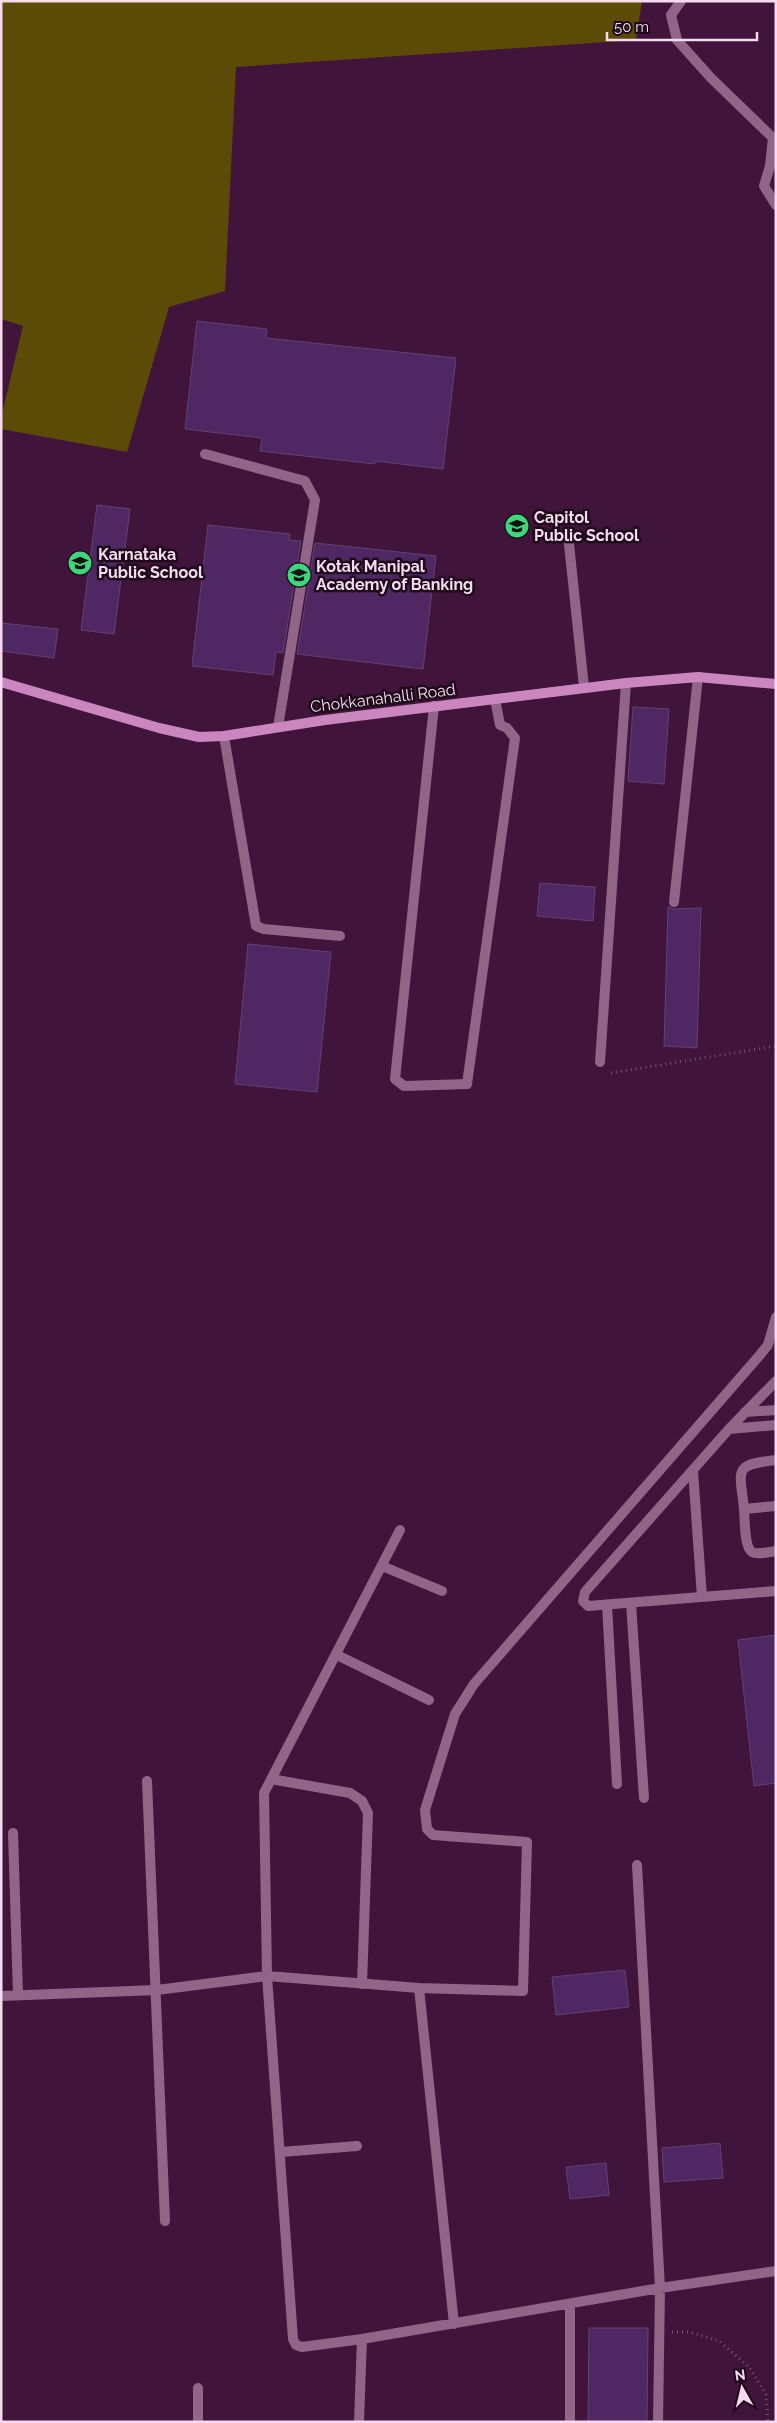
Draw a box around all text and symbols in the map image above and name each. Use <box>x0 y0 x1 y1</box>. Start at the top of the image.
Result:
scale bar <box>607 10 757 42</box>
text: 50 m <box>614 18 649 36</box>
place label: Capitol Public School <box>534 508 640 545</box>
school or university icon: Capitol Public School <box>504 513 530 539</box>
place label: Karnataka Public School <box>98 545 204 582</box>
school or university icon: Karnataka Public School <box>67 550 93 576</box>
place label: Kotak Manipal Academy of Banking <box>316 557 473 594</box>
school or university icon: Kotak Manipal Academy of Banking <box>286 562 312 588</box>
street label: Chokkanahalli Road <box>309 680 457 716</box>
north arrow <box>717 2363 767 2413</box>
text: N <box>734 2366 747 2384</box>

